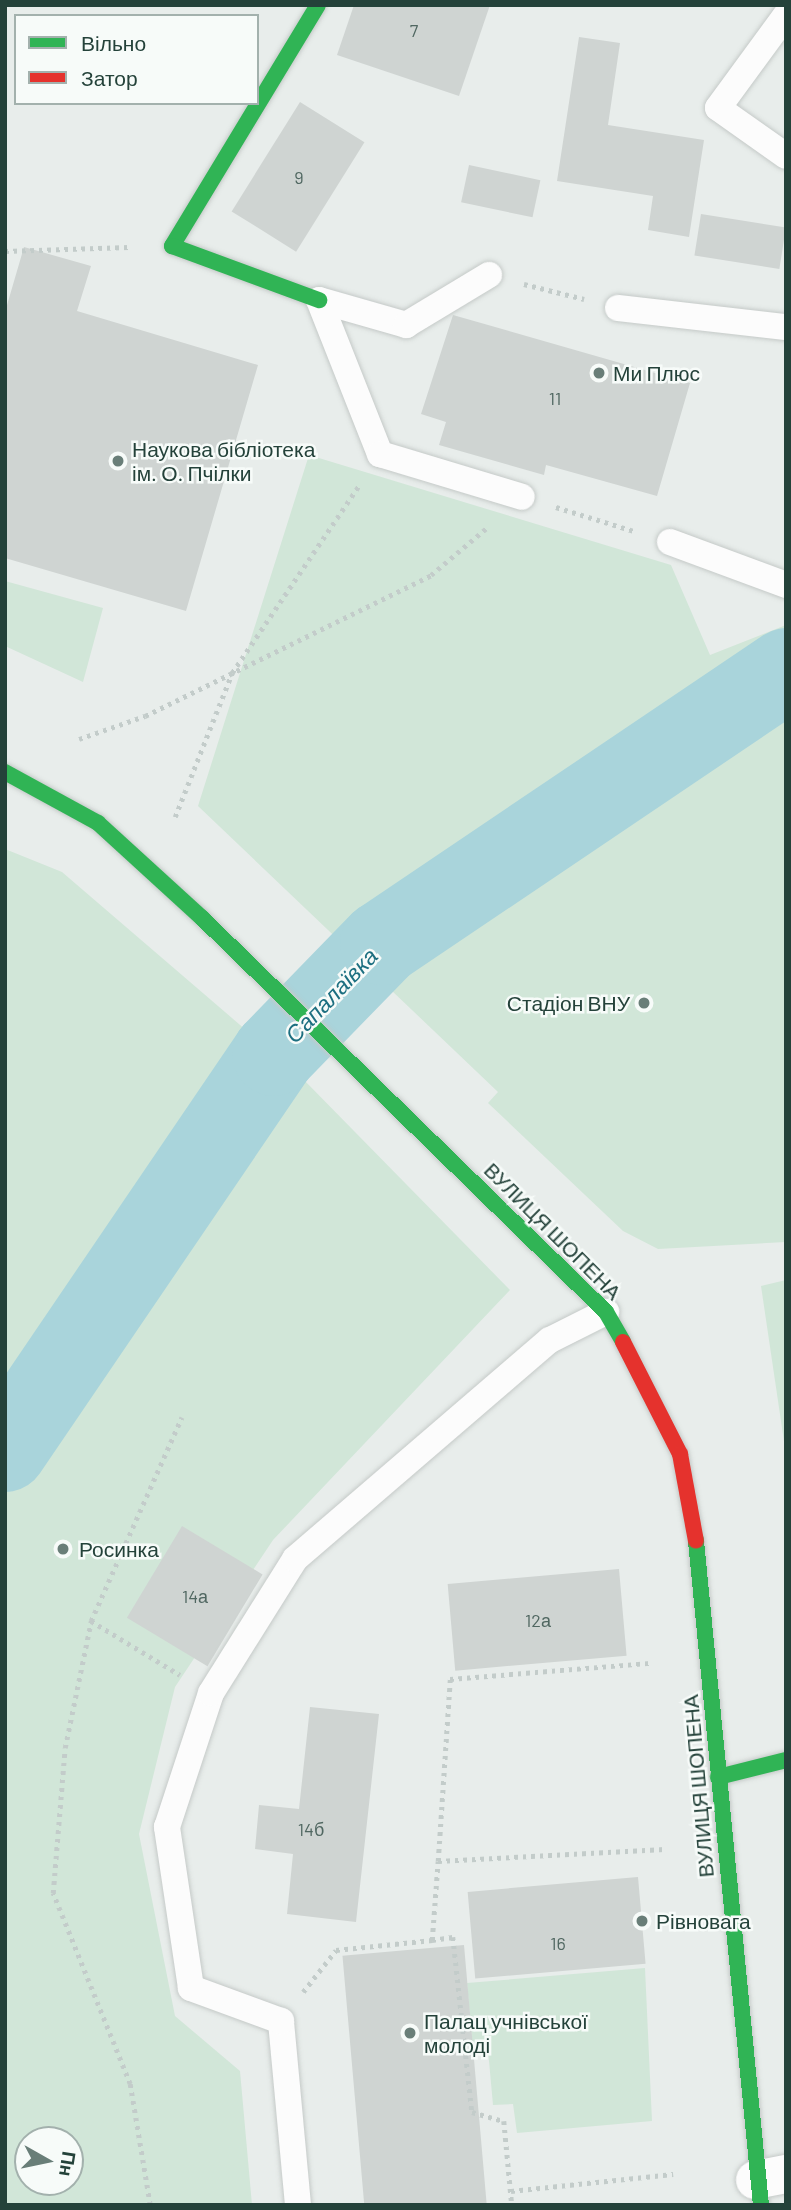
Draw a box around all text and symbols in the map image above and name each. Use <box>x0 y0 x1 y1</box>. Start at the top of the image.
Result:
legend <box>14 14 259 105</box>
house number: 7 <box>410 19 418 41</box>
text: Вільно <box>81 30 146 55</box>
text: Затор <box>81 65 138 90</box>
house number: 9 <box>294 166 304 188</box>
place label: Ми Плюс <box>613 360 700 386</box>
marker: Ми Плюс <box>591 365 607 381</box>
house number: 11 <box>549 387 561 409</box>
place label: Наукова бібліотека ім. О. Пчілки <box>132 436 315 486</box>
marker: Наукова бібліотека ім. О. Пчілки <box>110 453 126 469</box>
water label: Сапалаївка <box>279 942 383 1048</box>
place label: Стадіон ВНУ <box>507 990 630 1016</box>
marker: Стадіон ВНУ <box>636 995 652 1011</box>
street label: ВУЛИЦЯ ШОПЕНА <box>479 1157 627 1305</box>
place label: Росинка <box>79 1536 159 1562</box>
marker: Росинка <box>53 1539 73 1559</box>
house number: 14а <box>182 1585 208 1607</box>
house number: 12а <box>525 1609 551 1631</box>
street label: ВУЛИЦЯ ШОПЕНА <box>677 1693 719 1879</box>
house number: 14б <box>298 1818 324 1840</box>
place label: Рівновага <box>656 1908 751 1934</box>
marker: Рівновага <box>634 1913 650 1929</box>
house number: 16 <box>550 1932 566 1954</box>
place label: Палац учнівської молоді <box>424 2008 588 2058</box>
marker: Палац учнівської молоді <box>402 2025 418 2041</box>
north arrow <box>14 2126 84 2196</box>
text: Пн <box>55 2150 82 2178</box>

